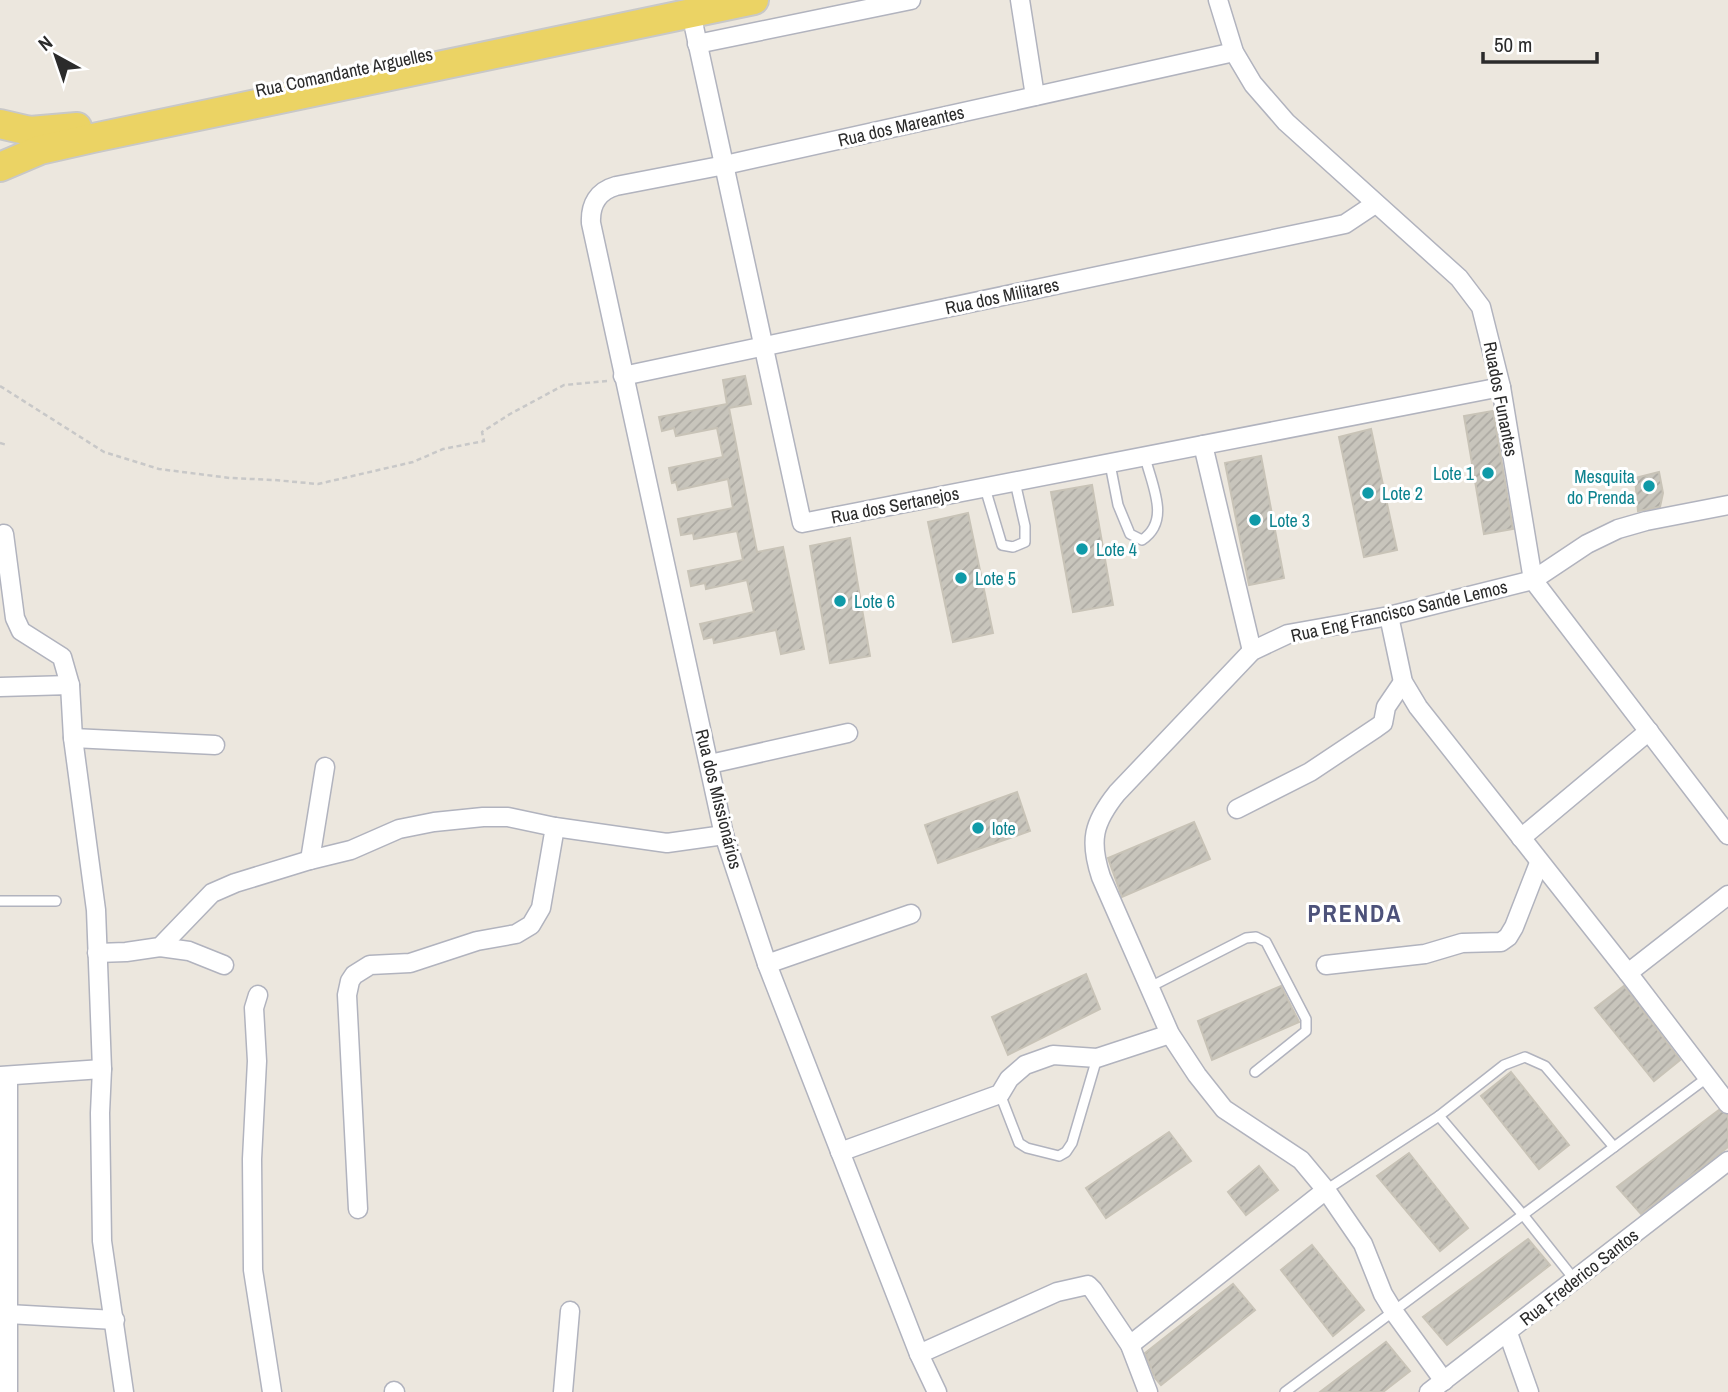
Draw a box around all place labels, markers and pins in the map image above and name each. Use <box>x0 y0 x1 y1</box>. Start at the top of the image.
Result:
place label: Lote 1 <box>1433 461 1475 486</box>
place label: Mesquita do Prenda <box>1567 464 1635 510</box>
marker: Lote 1 <box>1480 465 1496 481</box>
marker: Mesquita do Prenda <box>1641 478 1657 494</box>
place label: Lote 2 <box>1382 481 1423 506</box>
marker: Lote 2 <box>1360 485 1376 501</box>
place label: Lote 3 <box>1269 508 1310 533</box>
marker: Lote 3 <box>1247 512 1263 528</box>
place label: Lote 4 <box>1096 537 1137 562</box>
marker: Lote 4 <box>1074 541 1090 557</box>
place label: Lote 5 <box>975 566 1016 591</box>
marker: Lote 5 <box>953 570 969 586</box>
place label: Lote 6 <box>854 589 895 614</box>
marker: Lote 6 <box>832 593 848 609</box>
place label: lote <box>992 816 1016 841</box>
marker: lote <box>970 820 986 836</box>

